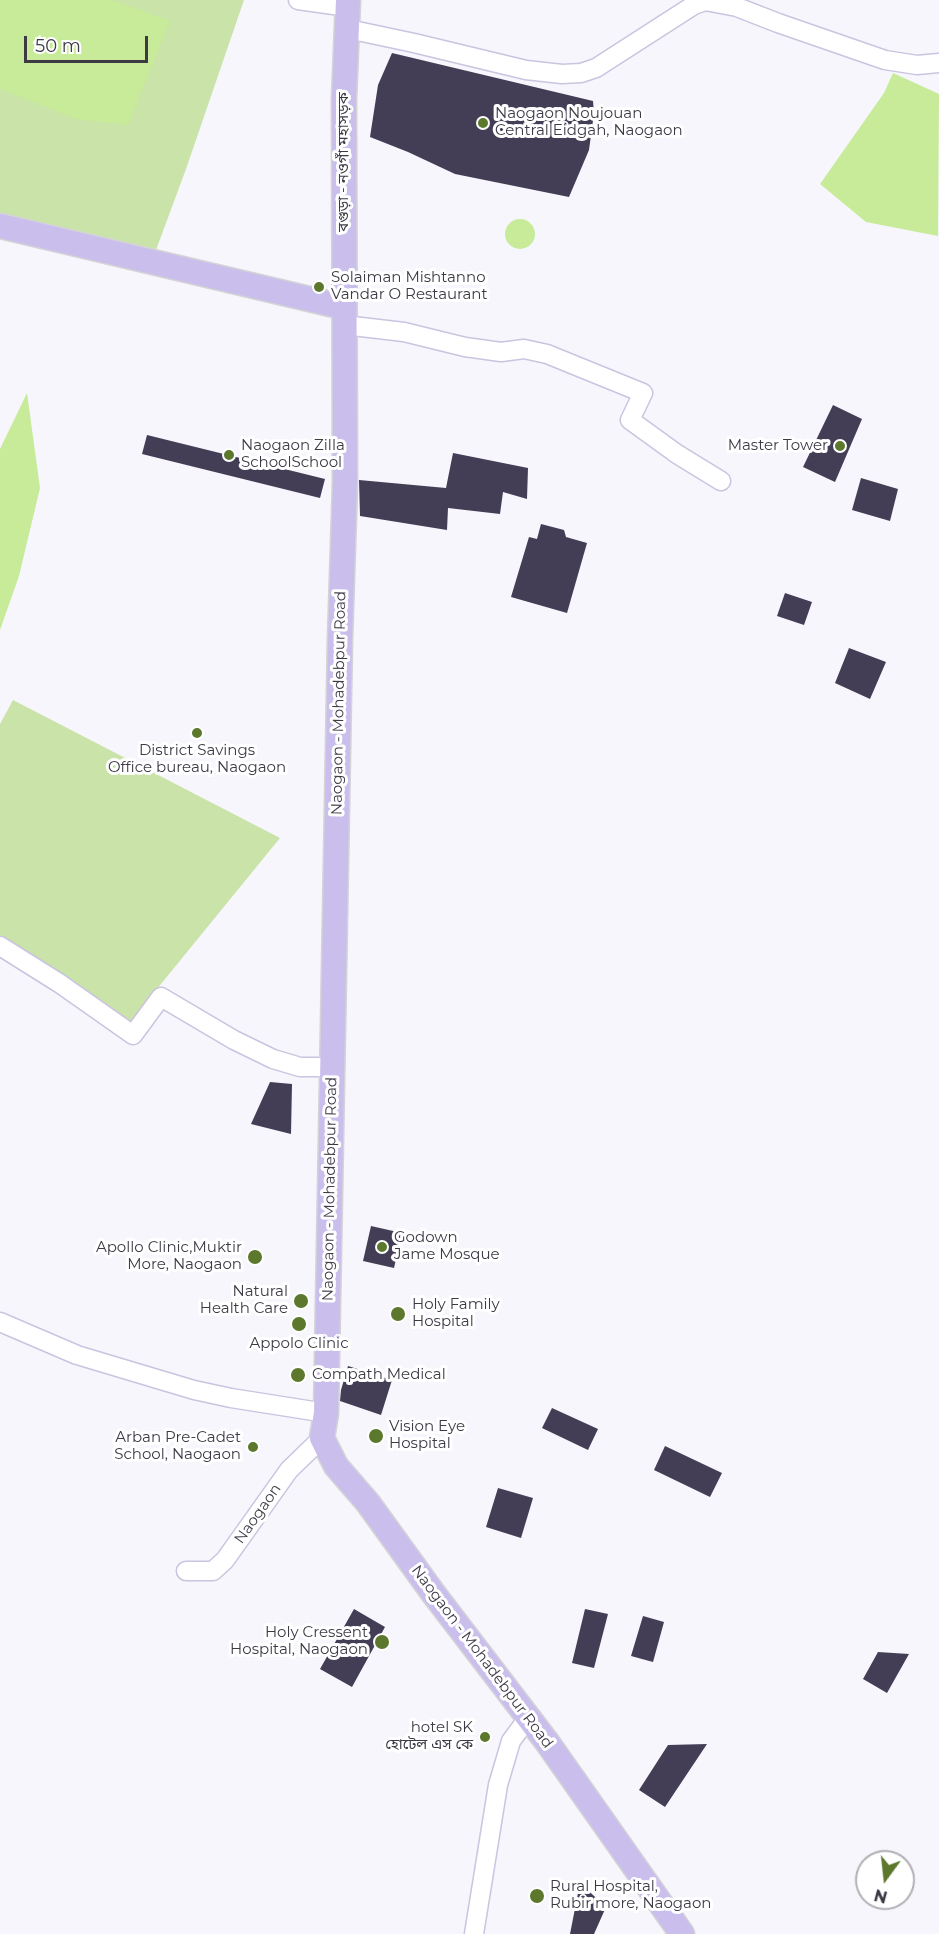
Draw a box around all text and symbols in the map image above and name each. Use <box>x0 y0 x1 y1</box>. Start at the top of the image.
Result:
scale bar <box>27 24 152 62</box>
text: 50 m <box>35 35 81 57</box>
street label: বগুড়া - নওগাঁ মহাসড়ক <box>335 92 353 232</box>
place label: Naogaon Noujouan Central Eidgah, Naogaon <box>495 105 683 140</box>
marker: Naogaon Noujouan Central Eidgah, Naogaon <box>476 116 490 130</box>
place label: Solaiman Mishtanno Vandar O Restaurant <box>331 269 488 304</box>
marker: Solaiman Mishtanno Vandar O Restaurant <box>312 280 326 294</box>
place label: Naogaon Zilla SchoolSchool <box>241 437 345 472</box>
place label: Master Tower <box>728 437 828 455</box>
marker: Master Tower <box>833 439 847 453</box>
marker: Naogaon Zilla SchoolSchool <box>222 448 236 462</box>
street label: Naogaon - Mohadebpur Road <box>328 591 350 815</box>
marker: District Savings Office bureau, Naogaon <box>190 726 204 740</box>
place label: District Savings Office bureau, Naogaon <box>108 742 286 777</box>
street label: Naogaon - Mohadebpur Road <box>319 1077 341 1301</box>
place label: Godown Jame Mosque <box>394 1229 500 1264</box>
place label: Apollo Clinic,Muktir More, Naogaon <box>96 1239 242 1274</box>
marker: Godown Jame Mosque <box>375 1240 389 1254</box>
marker: Apollo Clinic,Muktir More, Naogaon <box>246 1248 264 1266</box>
place label: Natural Health Care <box>200 1283 288 1318</box>
marker: Natural Health Care <box>292 1292 310 1310</box>
place label: Holy Family Hospital <box>412 1296 500 1331</box>
marker: Holy Family Hospital <box>389 1305 407 1323</box>
marker: Appolo Clinic <box>290 1315 308 1333</box>
place label: Appolo Clinic <box>249 1335 349 1353</box>
marker: Compath Medical <box>289 1366 307 1384</box>
place label: Compath Medical <box>312 1366 446 1384</box>
place label: Vision Eye Hospital <box>389 1418 465 1453</box>
marker: Vision Eye Hospital <box>367 1427 385 1445</box>
place label: Arban Pre-Cadet School, Naogaon <box>114 1429 241 1464</box>
marker: Arban Pre-Cadet School, Naogaon <box>246 1440 260 1454</box>
street label: Naogaon <box>231 1481 285 1547</box>
street label: Naogaon - Mohadebpur Road <box>407 1562 557 1752</box>
place label: Holy Cressent Hospital, Naogaon <box>230 1624 368 1659</box>
marker: Holy Cressent Hospital, Naogaon <box>373 1633 391 1651</box>
place label: hotel SK হোটেল এস কে <box>385 1719 473 1754</box>
marker: hotel SK হোটেল এস কে <box>478 1730 492 1744</box>
north arrow <box>855 1850 915 1910</box>
place label: Rural Hospital, Rubir more, Naogaon <box>550 1878 712 1913</box>
text: N <box>872 1885 889 1907</box>
marker: Rural Hospital, Rubir more, Naogaon <box>528 1887 546 1905</box>

